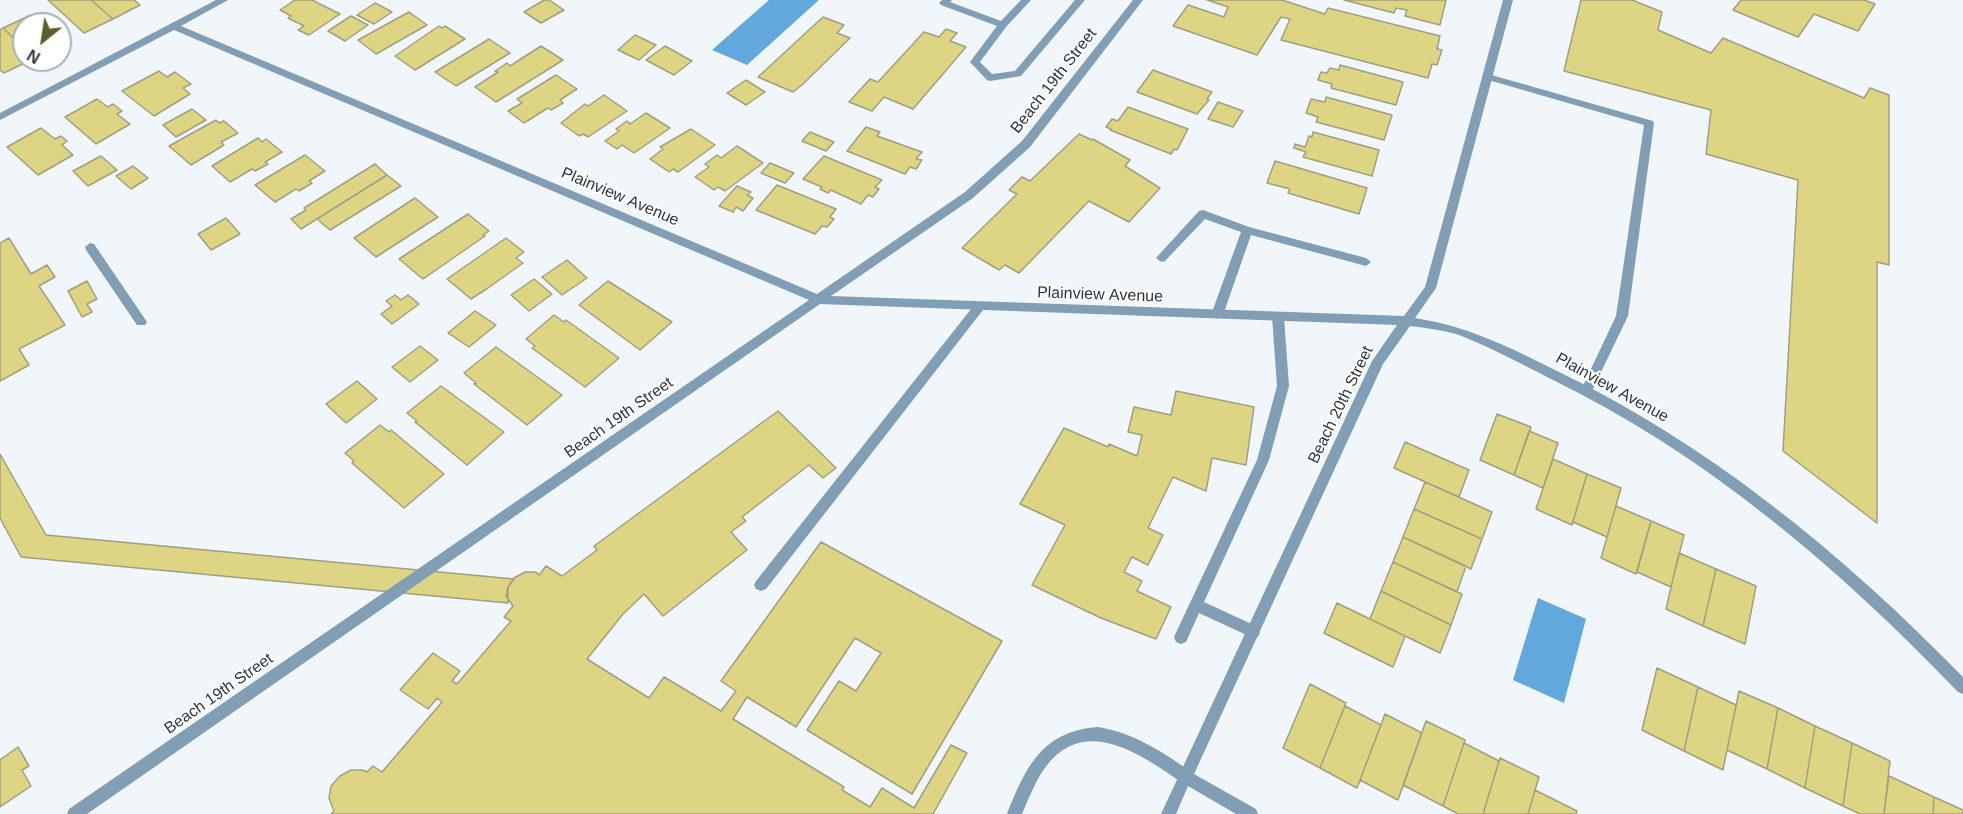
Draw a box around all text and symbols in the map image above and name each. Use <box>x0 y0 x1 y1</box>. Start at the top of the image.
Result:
north arrow <box>12 12 72 72</box>
street label: Beach 19th Street <box>1007 25 1101 137</box>
text: N <box>24 46 43 67</box>
street label: Plainview Avenue <box>558 164 682 230</box>
street label: Plainview Avenue <box>1037 283 1163 307</box>
street label: Beach 20th Street <box>1304 343 1378 467</box>
street label: Plainview Avenue <box>1552 349 1672 427</box>
street label: Beach 19th Street <box>561 373 677 463</box>
street label: Beach 19th Street <box>161 649 277 739</box>

